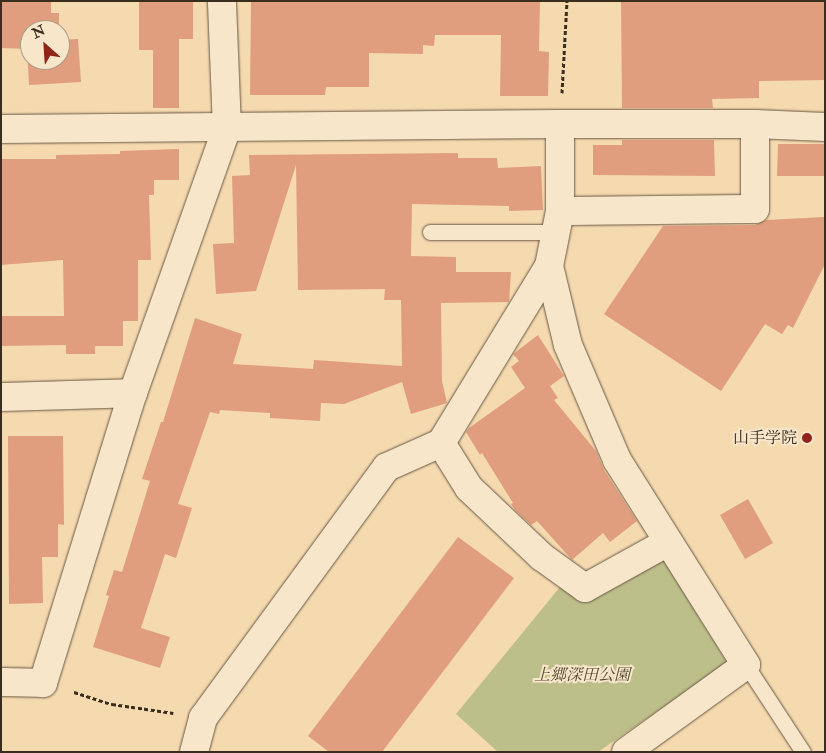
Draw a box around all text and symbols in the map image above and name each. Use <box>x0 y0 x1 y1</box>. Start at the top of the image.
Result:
north arrow <box>20 20 70 70</box>
text: N <box>29 22 48 42</box>
place label: 山手学院 <box>733 428 797 448</box>
marker: 山手学院 <box>801 432 813 444</box>
park label: 上郷深田公園 <box>534 665 630 685</box>

